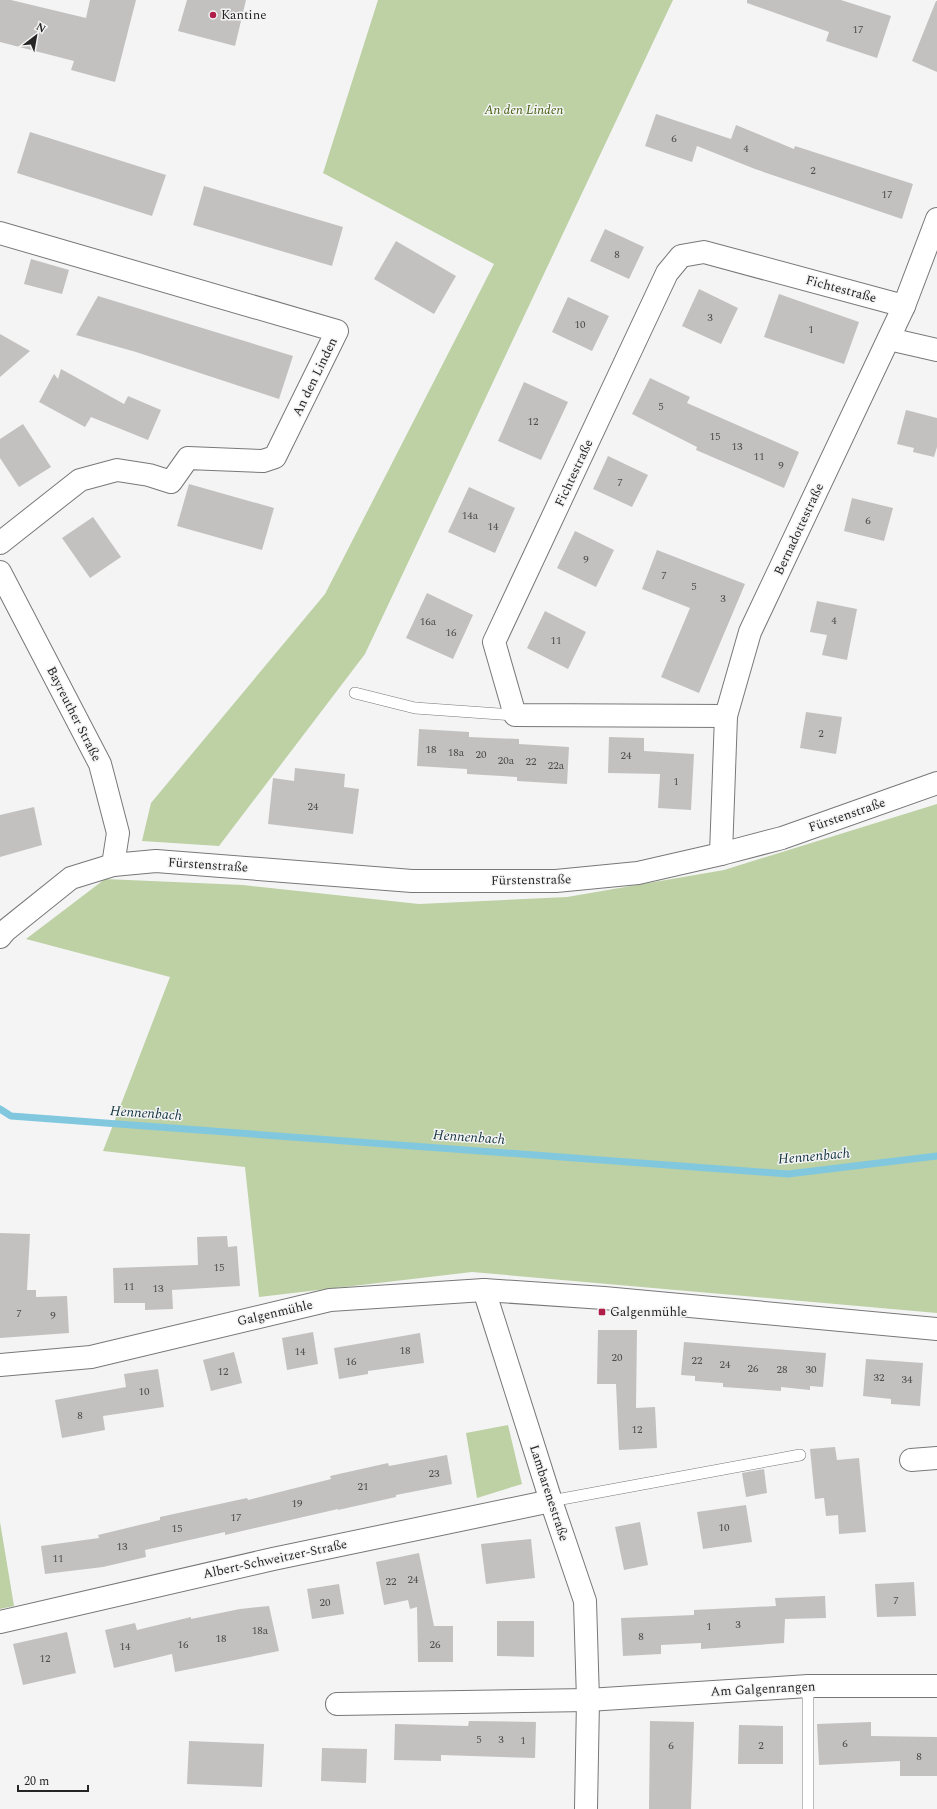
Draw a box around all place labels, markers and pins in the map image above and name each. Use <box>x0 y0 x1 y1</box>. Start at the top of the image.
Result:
place label: Kantine <box>221 5 267 25</box>
marker: Kantine <box>208 10 218 20</box>
place label: Galgenmühle <box>610 1302 687 1322</box>
marker: Galgenmühle <box>597 1307 607 1317</box>

